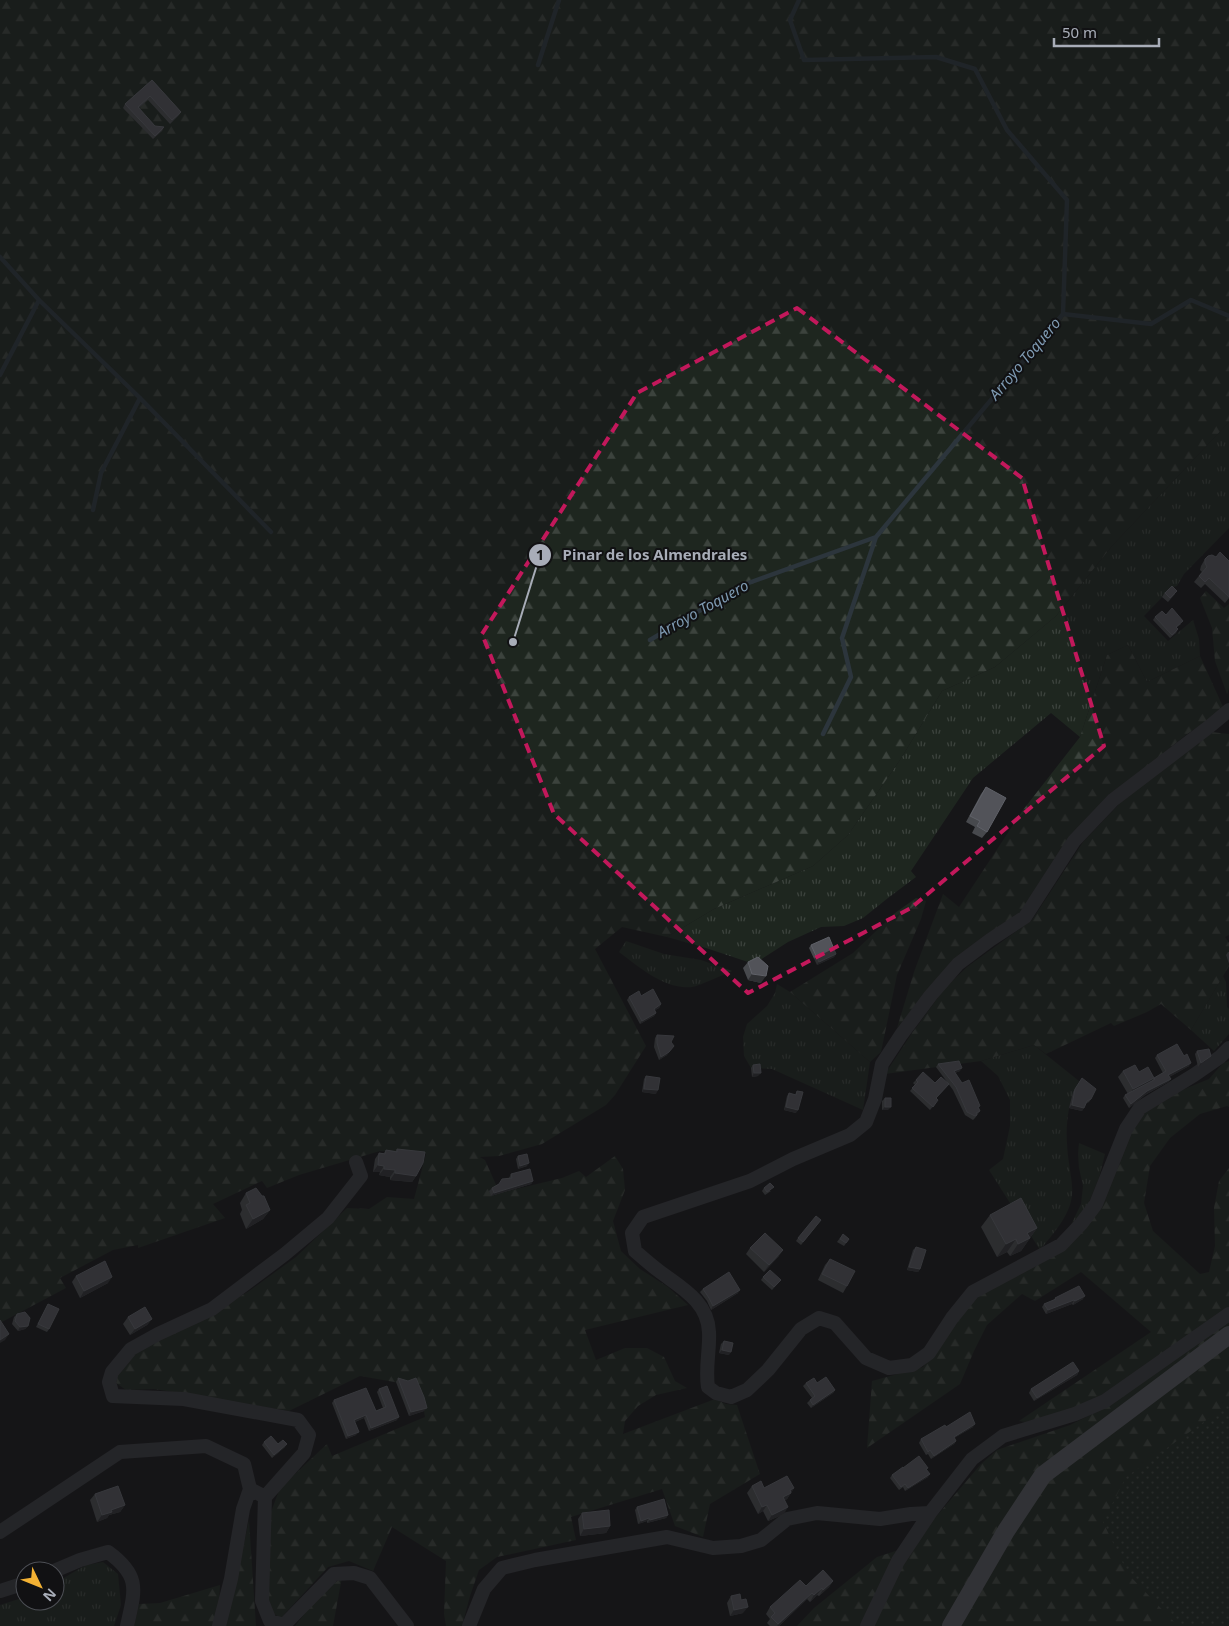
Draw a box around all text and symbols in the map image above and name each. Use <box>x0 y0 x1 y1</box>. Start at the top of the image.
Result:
scale bar <box>1054 15 1159 47</box>
text: 50 m <box>1062 22 1097 42</box>
water label: Arroyo Toquero <box>983 313 1065 404</box>
callout: Pinar de los Almendrales <box>527 540 757 570</box>
text: 1 <box>536 544 544 564</box>
text: Pinar de los Almendrales <box>563 544 747 564</box>
water label: Arroyo Toquero <box>652 575 752 642</box>
north arrow <box>15 1561 65 1611</box>
text: N <box>39 1585 61 1606</box>

